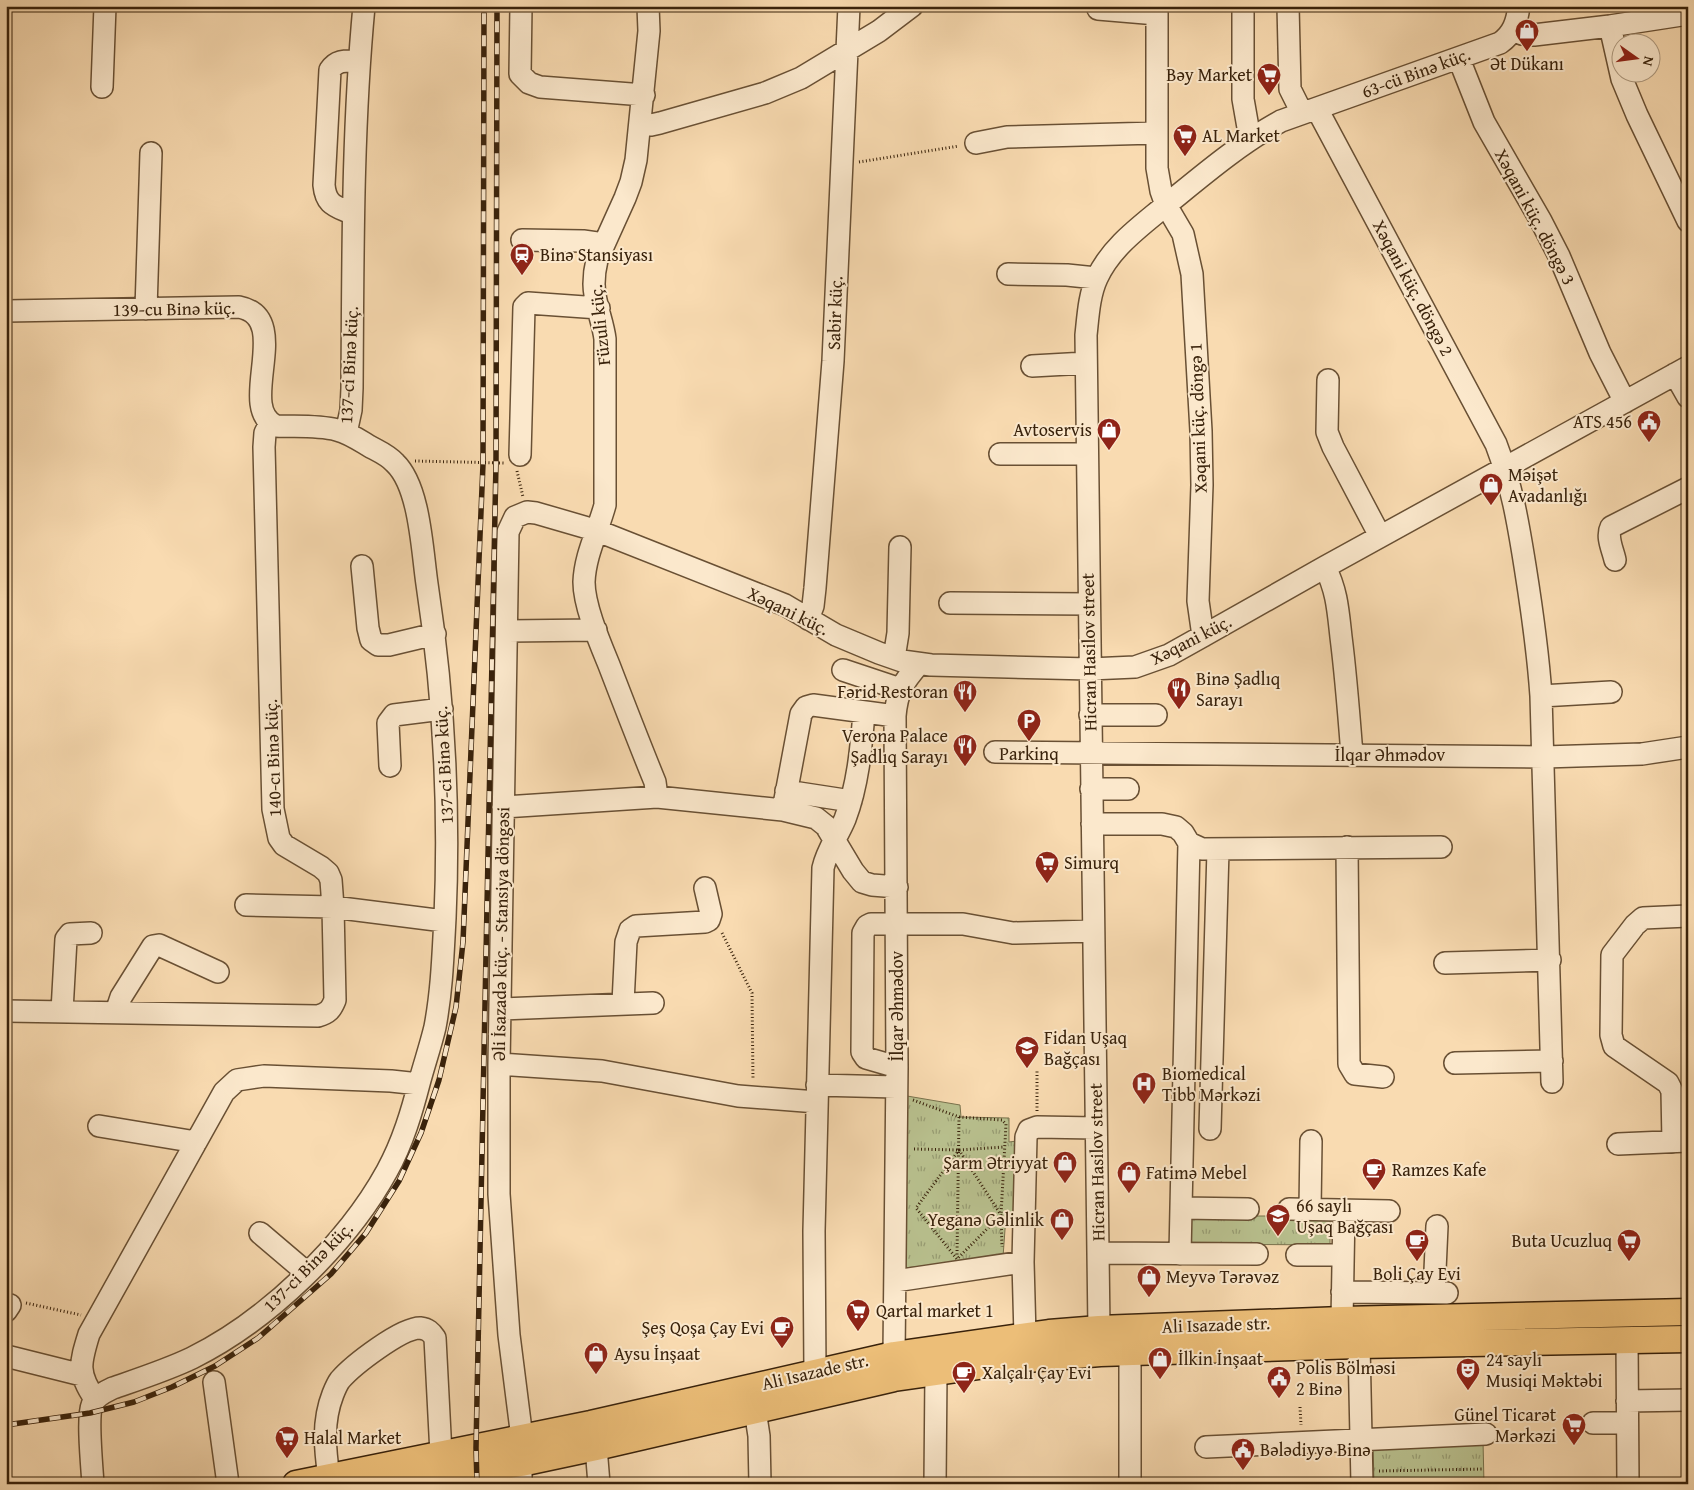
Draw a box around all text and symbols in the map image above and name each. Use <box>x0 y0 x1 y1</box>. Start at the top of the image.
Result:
shop icon: Ət Dükanı <box>1514 18 1540 52</box>
north arrow <box>1612 32 1662 82</box>
street label: 63-cü Binə küç. <box>1358 40 1474 105</box>
place label: Ət Dükanı <box>1490 50 1564 77</box>
text: N <box>1638 54 1659 69</box>
place label: Bəy Market <box>1166 61 1253 88</box>
supermarket icon: Bəy Market <box>1256 62 1282 96</box>
place label: AL Market <box>1202 122 1281 149</box>
supermarket icon: AL Market <box>1172 123 1198 157</box>
street label: Xəqani küç. döngə 3 <box>1488 144 1583 290</box>
street label: Xəqani küç. döngə 2 <box>1366 215 1461 361</box>
place label: Binǝ Stansiyası <box>540 241 653 268</box>
station icon: Binǝ Stansiyası <box>509 242 535 276</box>
street label: Sabir küç. <box>820 275 849 351</box>
street label: Füzuli küç. <box>582 283 617 367</box>
street label: 139-cu Binə küç. <box>112 294 236 323</box>
street label: 137-ci Binə küç. <box>332 305 365 425</box>
street label: Xəqani küç. döngə 1 <box>1181 342 1214 494</box>
place label: ATS 456 <box>1573 408 1632 435</box>
public building icon: ATS 456 <box>1636 409 1662 443</box>
place label: Avtoservis <box>1013 416 1092 443</box>
shop icon: Avtoservis <box>1096 417 1122 451</box>
place label: Məişət Avadanlığı <box>1508 461 1588 509</box>
shop icon: Məişət Avadanlığı <box>1478 472 1504 506</box>
street label: Hicran Hasilov street <box>1074 572 1103 731</box>
street label: Xəqani küç. <box>743 579 834 642</box>
street label: Xəqani küç. <box>1146 608 1236 672</box>
place label: Binə Şadlıq Sarayı <box>1196 665 1281 713</box>
restaurant icon: Binə Şadlıq Sarayı <box>1166 676 1192 710</box>
place label: Fərid Restoran <box>837 678 948 705</box>
restaurant icon: Fərid Restoran <box>952 679 978 713</box>
street label: 140-cı Binə küç. <box>257 699 288 817</box>
street label: 137-ci Binə küç. <box>427 705 460 825</box>
parking icon: Parkinq <box>1016 708 1042 742</box>
place label: Verona Palace Şadlıq Sarayı <box>842 722 948 770</box>
restaurant icon: Verona Palace Şadlıq Sarayı <box>952 733 978 767</box>
place label: Parkinq <box>999 740 1059 767</box>
street label: İlqar Əhmədov <box>1335 741 1445 768</box>
street label: Əli İsazadə küç. - Stansiya döngəsi <box>485 807 516 1061</box>
place label: Simurq <box>1064 849 1119 876</box>
supermarket icon: Simurq <box>1034 850 1060 884</box>
street label: İlqar Əhmədov <box>883 951 910 1061</box>
place label: Fidan Uşaq Bağçası <box>1044 1024 1128 1072</box>
school or university icon: Fidan Uşaq Bağçası <box>1014 1035 1040 1069</box>
place label: Biomedical Tibb Mərkəzi <box>1162 1060 1261 1108</box>
hospital icon: Biomedical Tibb Mərkəzi <box>1131 1071 1157 1105</box>
street label: Hicran Hasilov street <box>1082 1082 1111 1241</box>
place label: Şarm Ətriyyat <box>943 1149 1049 1176</box>
shop icon: Şarm Ətriyyat <box>1052 1150 1078 1184</box>
place label: Ramzes Kafe <box>1392 1156 1486 1183</box>
cafe icon: Ramzes Kafe <box>1361 1157 1387 1191</box>
place label: Fatimə Mebel <box>1146 1159 1247 1186</box>
shop icon: Fatimə Mebel <box>1116 1160 1142 1194</box>
place label: 66 saylı Uşaq Bağçası <box>1296 1192 1393 1240</box>
school or university icon: 66 saylı Uşaq Bağçası <box>1265 1203 1291 1237</box>
place label: Yeganə Gəlinlik <box>927 1206 1045 1233</box>
shop icon: Yeganə Gəlinlik <box>1049 1207 1075 1241</box>
street label: 137-ci Binə küç. <box>256 1215 359 1318</box>
place label: Buta Ucuzluq <box>1512 1227 1613 1254</box>
cafe icon: Boli Çay Evi <box>1404 1228 1430 1262</box>
supermarket icon: Buta Ucuzluq <box>1616 1228 1642 1262</box>
place label: Boli Çay Evi <box>1373 1260 1461 1287</box>
place label: Meyvə Tərəvəz <box>1166 1263 1279 1290</box>
shop icon: Meyvə Tərəvəz <box>1136 1264 1162 1298</box>
place label: Qartal market 1 <box>876 1297 994 1324</box>
supermarket icon: Qartal market 1 <box>845 1298 871 1332</box>
street label: Ali Isazade str. <box>1161 1309 1271 1340</box>
place label: Şeş Qoşa Çay Evi <box>642 1314 764 1341</box>
cafe icon: Şeş Qoşa Çay Evi <box>769 1315 795 1349</box>
place label: Aysu İnşaat <box>614 1340 701 1367</box>
shop icon: Aysu İnşaat <box>583 1341 609 1375</box>
place label: İlkin İnşaat <box>1178 1345 1264 1372</box>
street label: Ali Isazade str. <box>759 1346 871 1397</box>
shop icon: İlkin İnşaat <box>1147 1346 1173 1380</box>
place label: 24 saylı Musiqi Məktəbi <box>1486 1346 1603 1394</box>
place label: Polis Bölməsi 2 Binə <box>1296 1354 1396 1402</box>
theatre icon: 24 saylı Musiqi Məktəbi <box>1455 1357 1481 1391</box>
place label: Xalçalı Çay Evi <box>982 1359 1092 1386</box>
cafe icon: Xalçalı Çay Evi <box>951 1360 977 1394</box>
public building icon: Polis Bölməsi 2 Binə <box>1266 1365 1292 1399</box>
place label: Günel Ticarət Mərkəzi <box>1454 1401 1557 1449</box>
supermarket icon: Günel Ticarət Mərkəzi <box>1561 1412 1587 1446</box>
place label: Halal Market <box>304 1424 402 1451</box>
supermarket icon: Halal Market <box>274 1425 300 1459</box>
place label: Bələdiyyə Binə <box>1260 1436 1371 1463</box>
public building icon: Bələdiyyə Binə <box>1230 1437 1256 1471</box>

